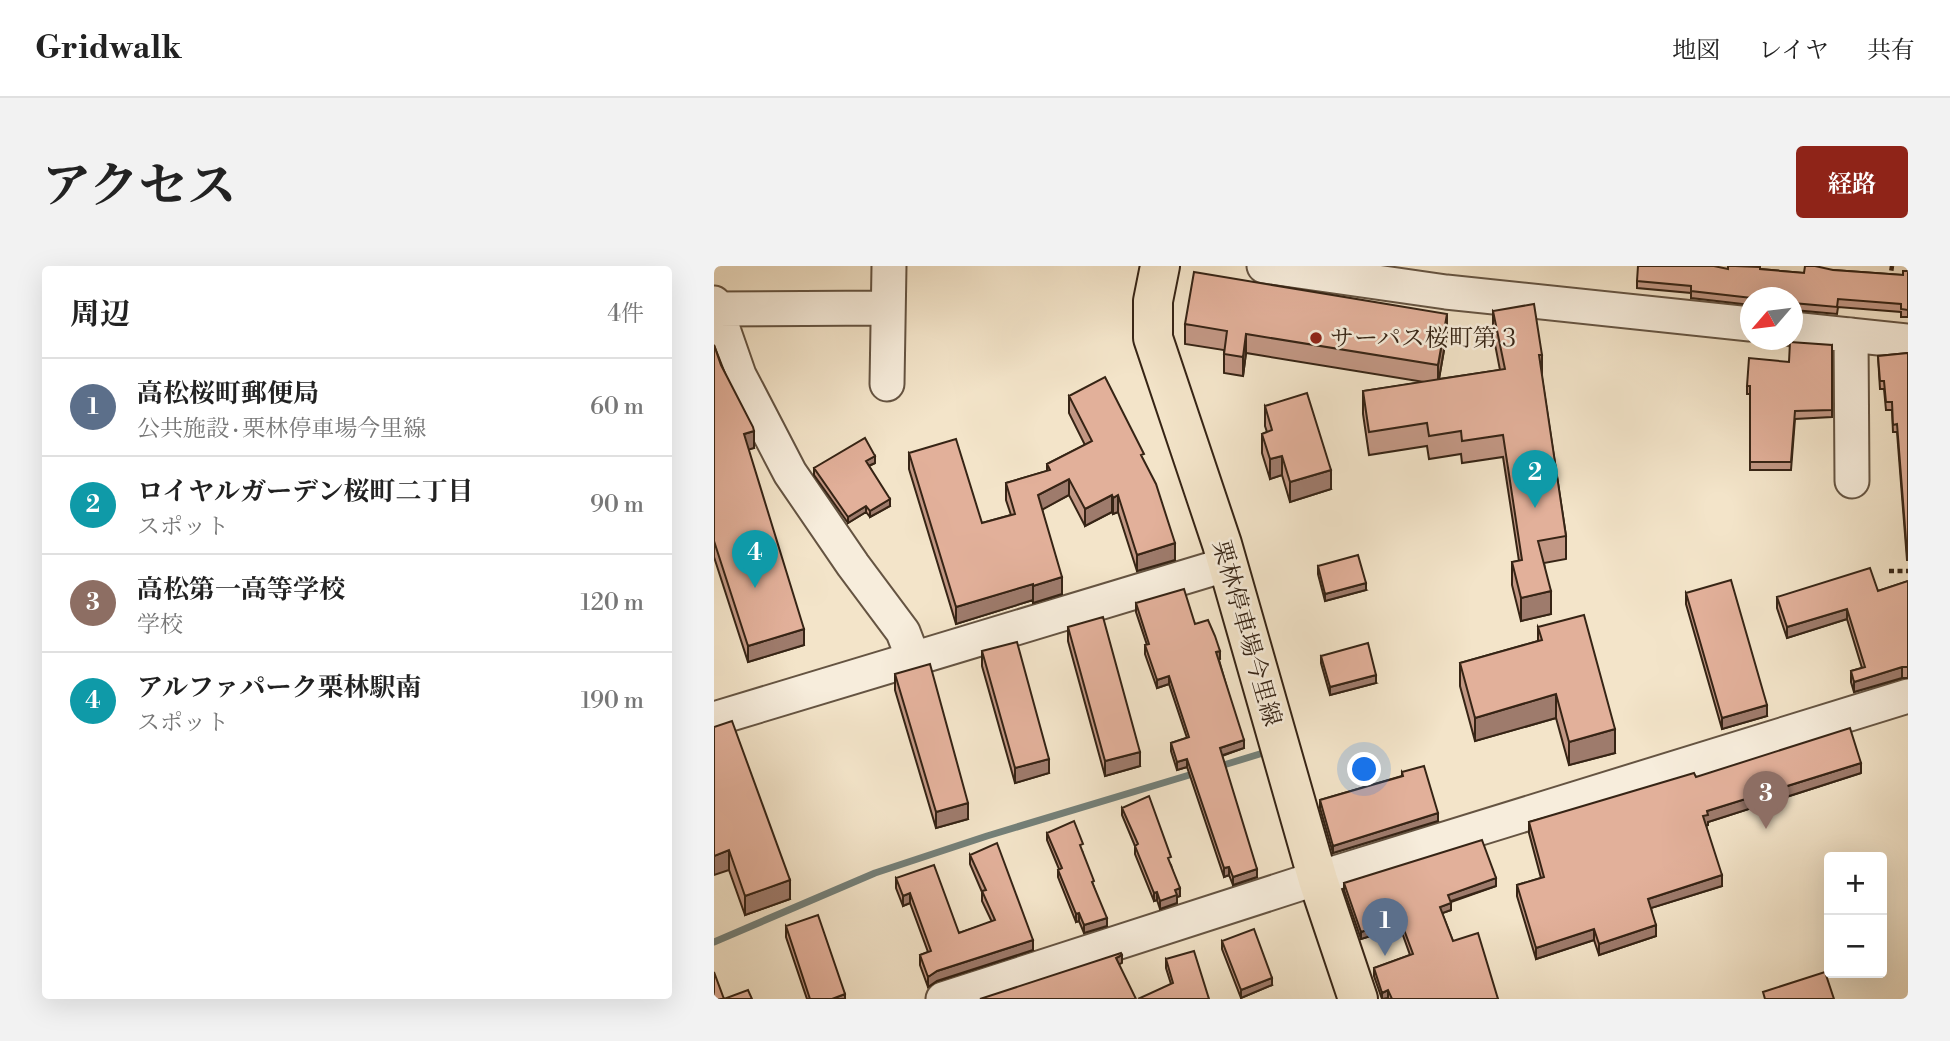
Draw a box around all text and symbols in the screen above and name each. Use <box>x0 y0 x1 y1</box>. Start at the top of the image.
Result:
text: Gridwalk <box>35 28 182 69</box>
text: 地図 <box>1672 36 1720 66</box>
text: レイヤ <box>1758 36 1829 66</box>
text: 共有 <box>1867 36 1915 66</box>
button: 経路 <box>1796 146 1908 218</box>
text: アクセス <box>42 157 237 218</box>
north arrow <box>1740 287 1803 350</box>
text: 周辺 <box>70 296 130 334</box>
text: 4件 <box>607 300 644 328</box>
place label: サーパス桜町第３ <box>1330 324 1521 354</box>
marker: サーパス桜町第３ <box>1308 330 1324 346</box>
text: 高松桜町郵便局 <box>137 378 319 410</box>
text: 1 <box>87 393 99 421</box>
text: 60 m <box>590 393 644 421</box>
text: 公共施設 · 栗林停車場今里線 <box>137 415 426 443</box>
pin: 2 <box>1512 450 1558 508</box>
text: ロイヤルガーデン桜町二丁目 <box>137 476 473 508</box>
text: 2 <box>86 491 100 519</box>
text: 90 m <box>590 491 644 519</box>
text: スポット <box>137 513 229 541</box>
pin: 4 <box>732 530 778 588</box>
street label: 栗林停車場今里線 <box>1205 537 1287 730</box>
text: 高松第一高等学校 <box>137 574 345 606</box>
text: 3 <box>86 589 100 617</box>
text: 120 m <box>580 589 644 617</box>
text: 学校 <box>137 611 183 639</box>
text: アルファパーク栗林駅南 <box>137 672 421 704</box>
text: 4 <box>85 687 101 715</box>
text: 190 m <box>581 687 644 715</box>
text: スポット <box>137 709 229 737</box>
your location <box>1347 752 1381 786</box>
pin: 3 <box>1743 771 1789 829</box>
map controls <box>1824 852 1887 978</box>
button: + <box>1824 852 1887 915</box>
pin: 1 <box>1362 898 1408 956</box>
button: − <box>1824 915 1887 978</box>

